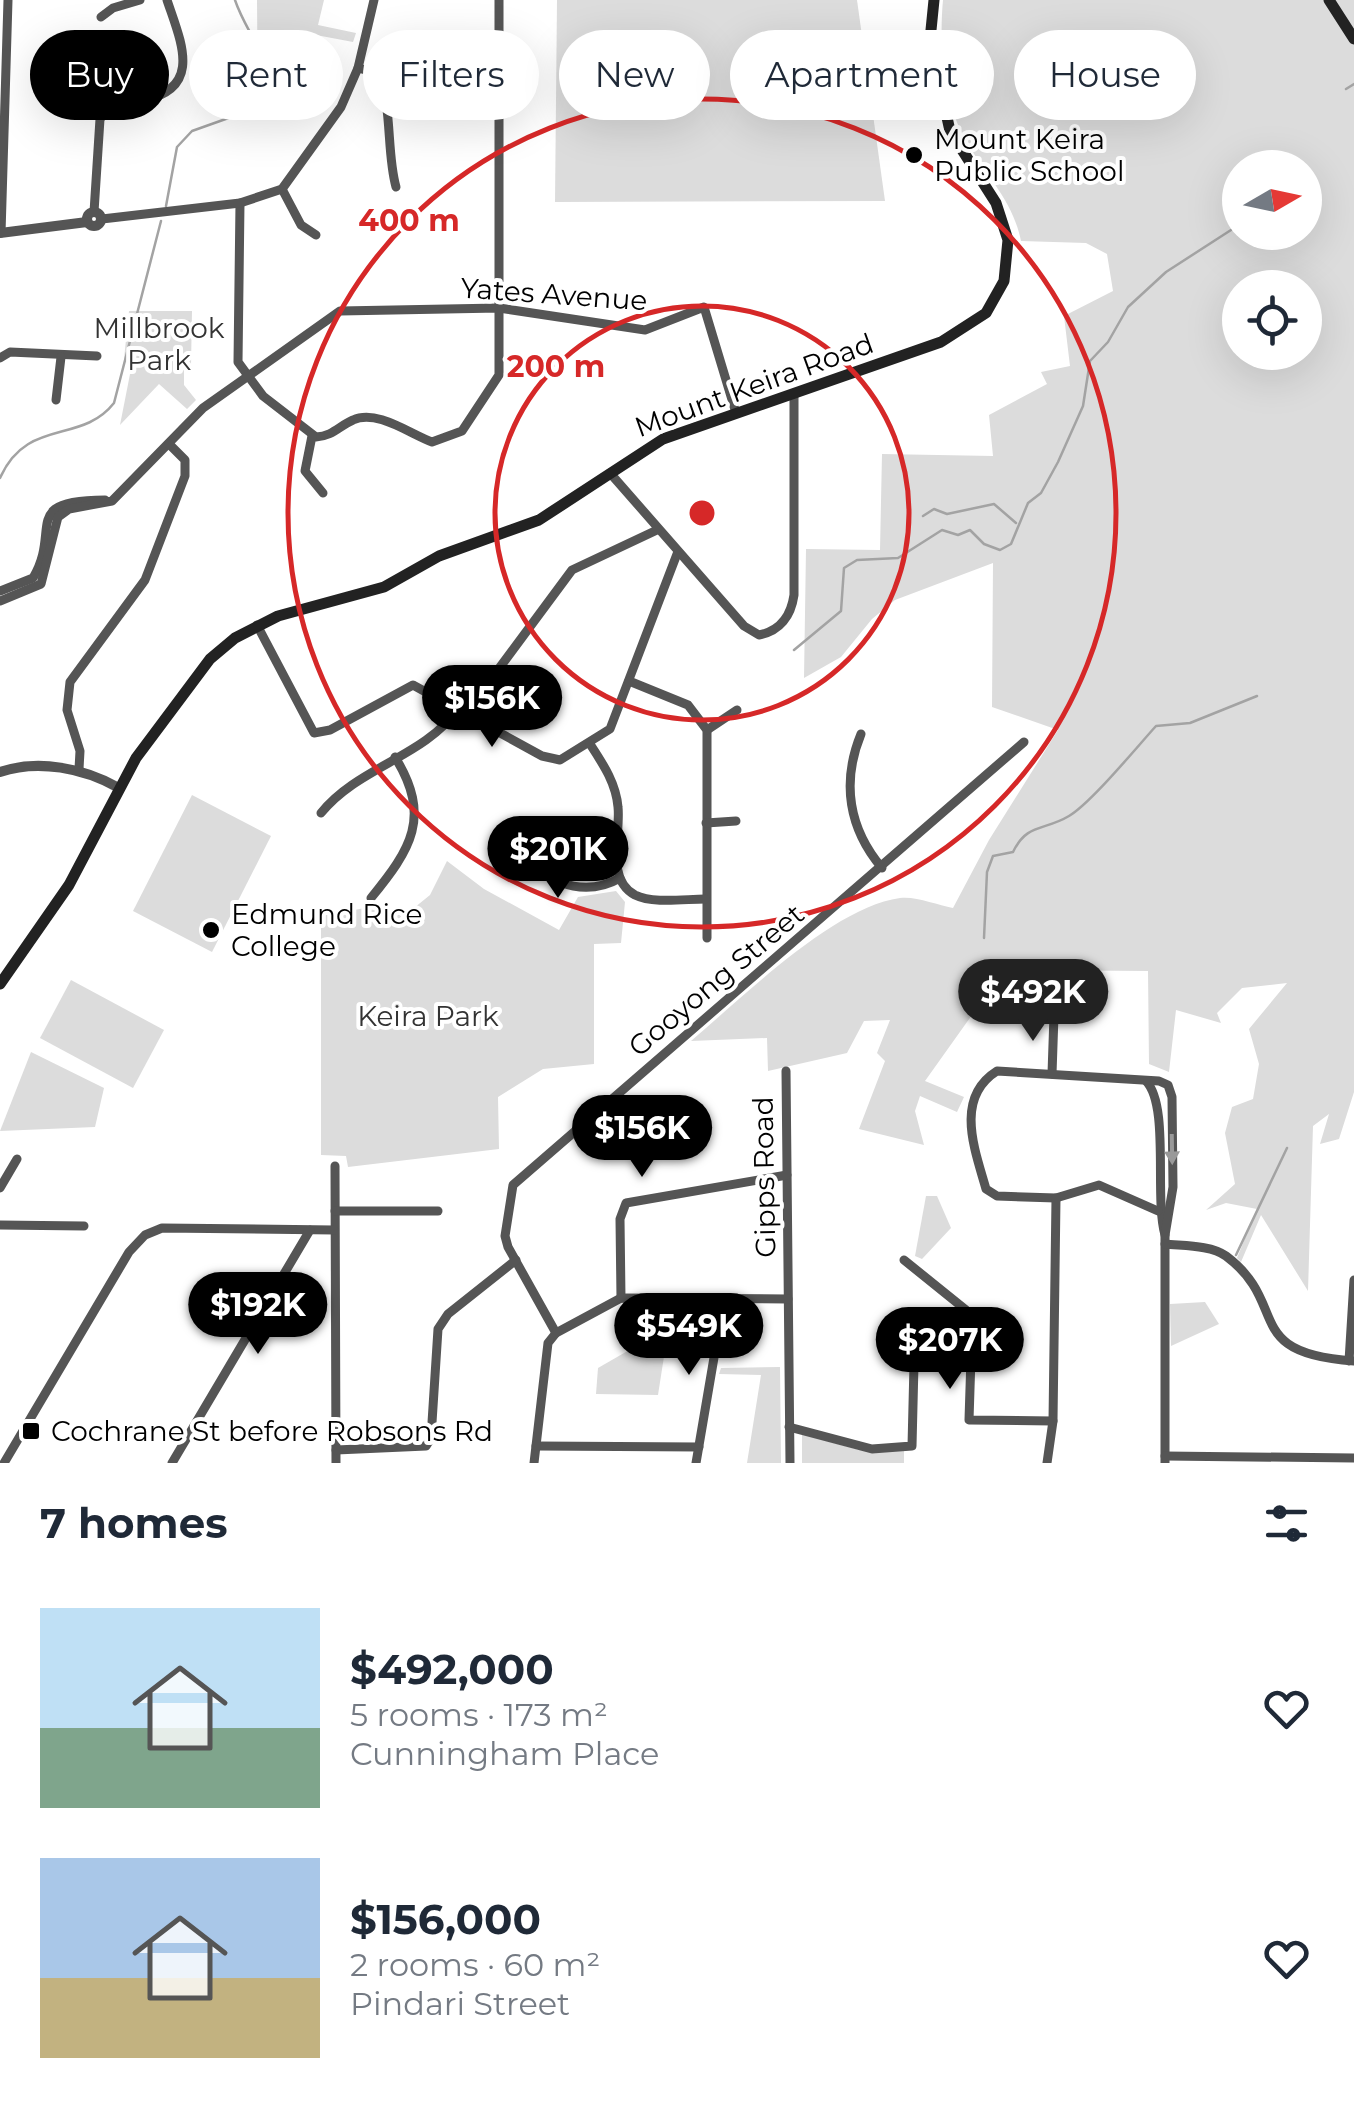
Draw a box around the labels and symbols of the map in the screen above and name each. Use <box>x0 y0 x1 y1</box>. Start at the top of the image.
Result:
place label: Mount Keira Public School <box>934 122 1124 188</box>
marker: Mount Keira Public School <box>903 144 925 166</box>
north arrow <box>1222 150 1322 250</box>
text: 400 m <box>358 202 460 239</box>
street label: Yates Avenue <box>460 271 648 317</box>
park label: Millbrook Park <box>93 311 225 377</box>
street label: Mount Keira Road <box>630 326 878 444</box>
text: 200 m <box>507 348 605 385</box>
centre of rings <box>684 495 720 531</box>
pin: $156K <box>422 665 562 750</box>
pin: $201K <box>488 816 628 901</box>
place label: Edmund Rice College <box>231 897 422 963</box>
street label: Gooyong Street <box>621 897 811 1063</box>
marker: Edmund Rice College <box>200 919 222 941</box>
pin: $492K <box>963 959 1103 1044</box>
park label: Keira Park <box>357 999 499 1033</box>
pin: $156K <box>572 1095 712 1180</box>
street label: Gipps Road <box>746 1096 782 1258</box>
one-way arrow <box>1164 1133 1180 1165</box>
pin: $192K <box>188 1272 328 1357</box>
pin: $549K <box>619 1293 759 1378</box>
pin: $207K <box>880 1307 1020 1392</box>
place label: Cochrane St before Robsons Rd <box>51 1414 493 1448</box>
marker: Cochrane St before Robsons Rd <box>20 1420 42 1442</box>

